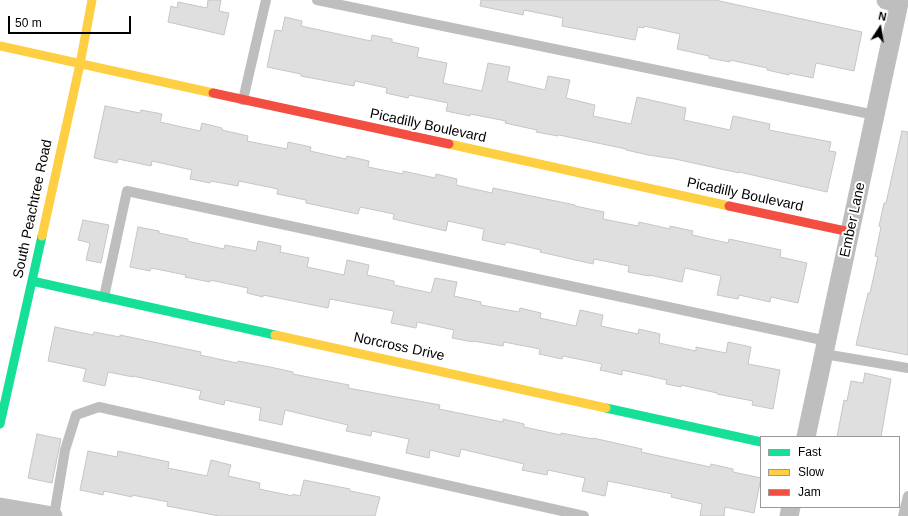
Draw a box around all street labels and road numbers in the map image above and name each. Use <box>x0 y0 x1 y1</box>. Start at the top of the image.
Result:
street label: Picadilly Boulevard <box>368 105 488 147</box>
street label: South Peachtree Road <box>10 138 56 280</box>
street label: Picadilly Boulevard <box>685 174 805 216</box>
street label: Ember Lane <box>837 181 869 259</box>
street label: Norcross Drive <box>352 329 446 365</box>

